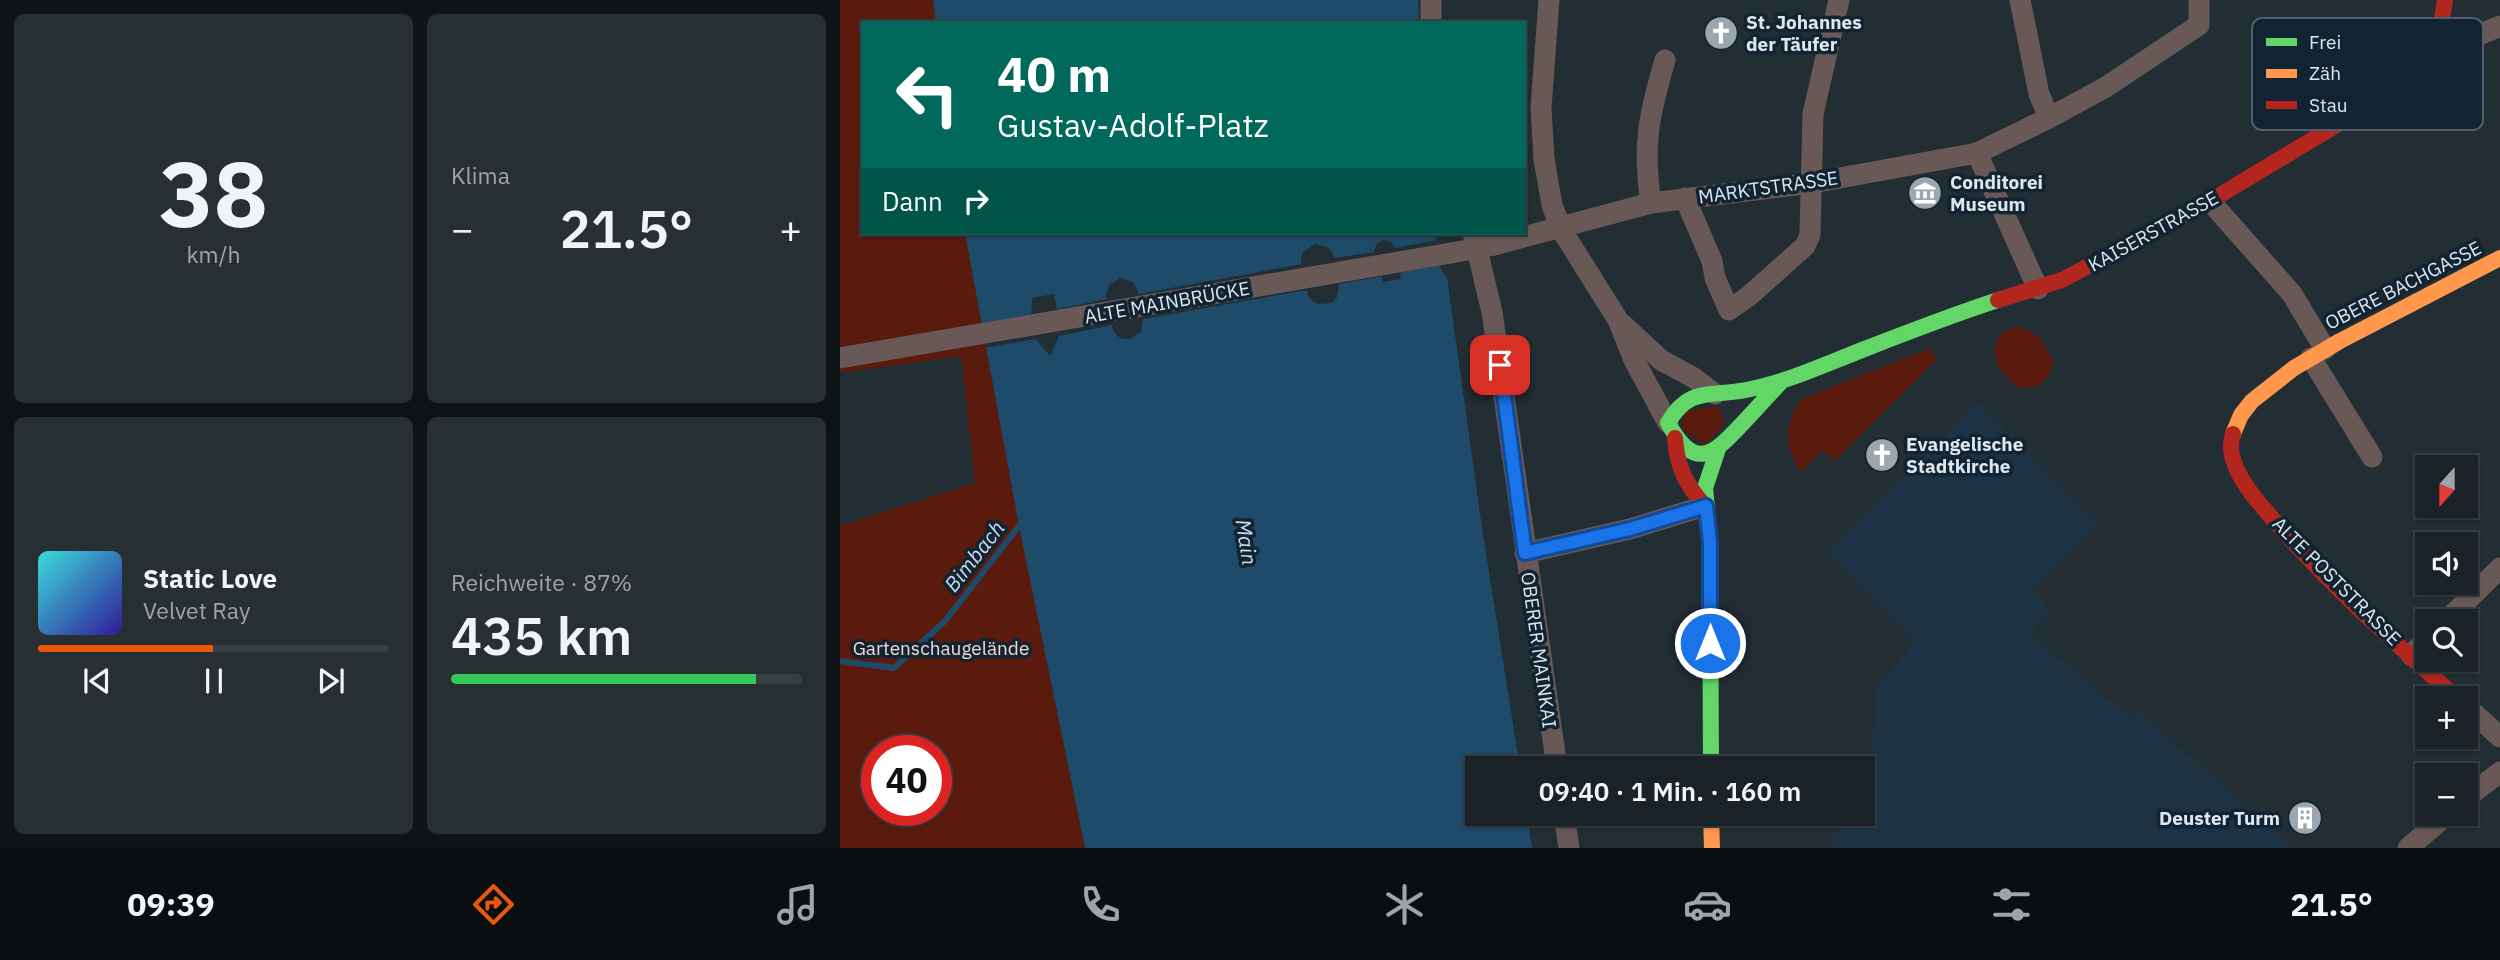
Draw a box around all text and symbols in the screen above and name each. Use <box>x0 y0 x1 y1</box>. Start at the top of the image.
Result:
place label: St. Johannes der Täufer <box>1746 10 1862 56</box>
church icon: St. Johannes der Täufer <box>1702 14 1740 52</box>
legend <box>2252 18 2483 130</box>
text: Frei <box>2309 30 2341 54</box>
text: 40 m <box>997 42 1111 105</box>
icon: left <box>882 49 973 140</box>
text: Zäh <box>2309 61 2341 85</box>
text: Stau <box>2309 93 2348 117</box>
text: Gustav-Adolf-Platz <box>997 104 1269 146</box>
text: 38 <box>159 134 268 252</box>
text: Klima <box>451 160 510 190</box>
street label: MARKTSTRASSE <box>1696 165 1840 209</box>
place label: Conditorei Museum <box>1950 170 2043 216</box>
museum icon: Conditorei Museum <box>1906 174 1944 212</box>
icon: right <box>957 182 995 220</box>
text: Dann <box>882 184 943 218</box>
street label: KAISERSTRASSE <box>2084 185 2222 277</box>
text: 21.5° <box>560 195 693 262</box>
text: − <box>451 204 474 253</box>
text: + <box>779 204 802 253</box>
street label: OBERE BACHGASSE <box>2321 235 2485 335</box>
text: km/h <box>186 239 241 269</box>
street label: ALTE MAINBRÜCKE <box>1082 276 1252 328</box>
pin <box>1470 335 1530 395</box>
icon: arrive <box>1481 346 1519 384</box>
place label: Evangelische Stadtkirche <box>1906 432 2023 478</box>
church icon: Evangelische Stadtkirche <box>1863 436 1901 474</box>
north arrow <box>2415 455 2478 518</box>
map controls <box>2415 455 2478 826</box>
street label: ALTE POSTSTRASSE <box>2268 512 2406 650</box>
water label: Bimbach <box>937 515 1011 597</box>
water label: Main <box>1230 517 1264 567</box>
button: sound <box>2415 532 2478 595</box>
text: Static Love <box>143 561 277 595</box>
text: Reichweite · 87% <box>451 567 632 597</box>
street label: OBERER MAINKAI <box>1516 570 1562 730</box>
text: Velvet Ray <box>143 595 250 625</box>
text: 435 km <box>451 602 632 669</box>
position arrow <box>1673 606 1747 680</box>
button: search <box>2415 609 2478 672</box>
park label: Gartenschaugelände <box>853 636 1029 660</box>
icon: previous <box>78 662 116 700</box>
icon: pause <box>195 662 233 700</box>
icon: next <box>312 662 350 700</box>
button: + <box>2415 686 2478 749</box>
speed limit sign: 40 <box>861 735 952 826</box>
button: − <box>2415 763 2478 826</box>
text: 09:40 · 1 Min. · 160 m <box>1539 774 1801 808</box>
building icon: Deuster Turm <box>2286 799 2324 837</box>
place label: Deuster Turm <box>2159 806 2280 830</box>
icon: directions <box>469 880 518 929</box>
icon: music <box>773 880 822 929</box>
icon: phone <box>1076 880 1125 929</box>
icon: climate <box>1380 880 1429 929</box>
icon: car <box>1683 880 1732 929</box>
icon: filters <box>1987 880 2036 929</box>
text: 09:39 <box>127 883 215 925</box>
text: 21.5° <box>2290 883 2373 925</box>

